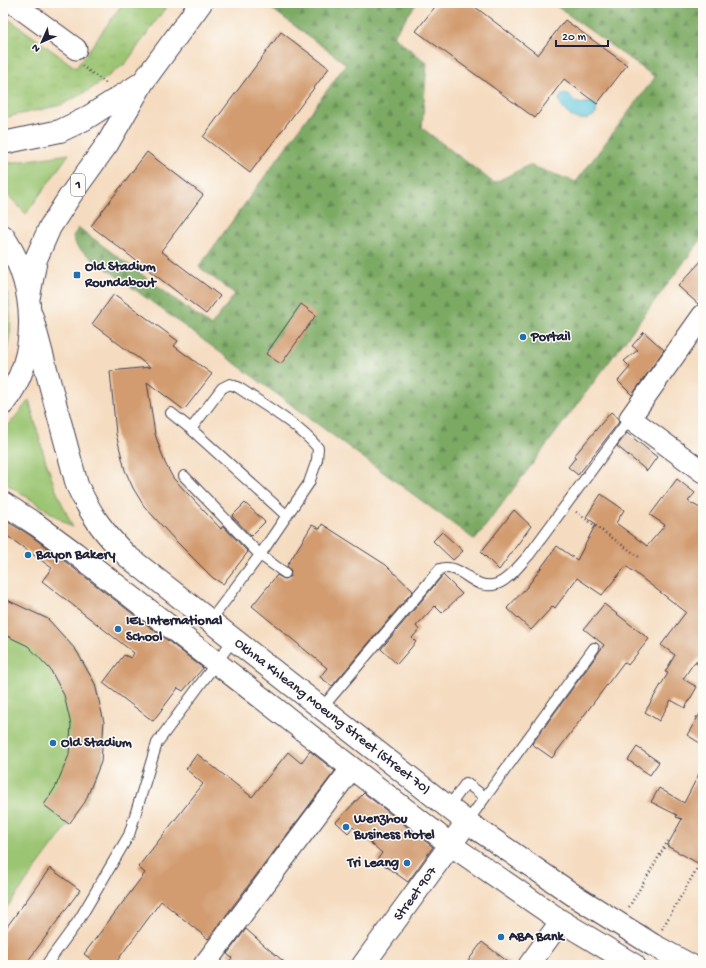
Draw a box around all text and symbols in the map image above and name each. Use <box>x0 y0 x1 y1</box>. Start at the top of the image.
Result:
north arrow <box>22 22 62 62</box>
scale bar <box>556 22 608 48</box>
text: 20 m <box>562 31 587 45</box>
text: N <box>30 41 43 54</box>
road number: 1 <box>71 174 85 196</box>
place label: Old Stadium Roundabout <box>84 259 157 292</box>
marker: Old Stadium Roundabout <box>72 270 82 280</box>
place label: Portail <box>530 329 571 346</box>
marker: Portail <box>518 332 528 342</box>
place label: Bayon Bakery <box>35 547 115 564</box>
marker: Bayon Bakery <box>23 550 33 560</box>
place label: IEL International School <box>126 613 222 646</box>
marker: IEL International School <box>113 624 123 634</box>
street label: Okhna Khleang Moeung Street (Street 70) <box>230 635 434 799</box>
place label: Old Stadium <box>61 735 132 752</box>
marker: Old Stadium <box>48 738 58 748</box>
place label: Wenzhou Business Hotel <box>353 811 435 844</box>
marker: Wenzhou Business Hotel <box>341 822 351 832</box>
place label: Tri Leang <box>347 855 399 872</box>
marker: Tri Leang <box>402 858 412 868</box>
street label: Street 907 <box>391 863 442 924</box>
place label: ABA Bank <box>508 929 566 946</box>
marker: ABA Bank <box>496 932 506 942</box>

